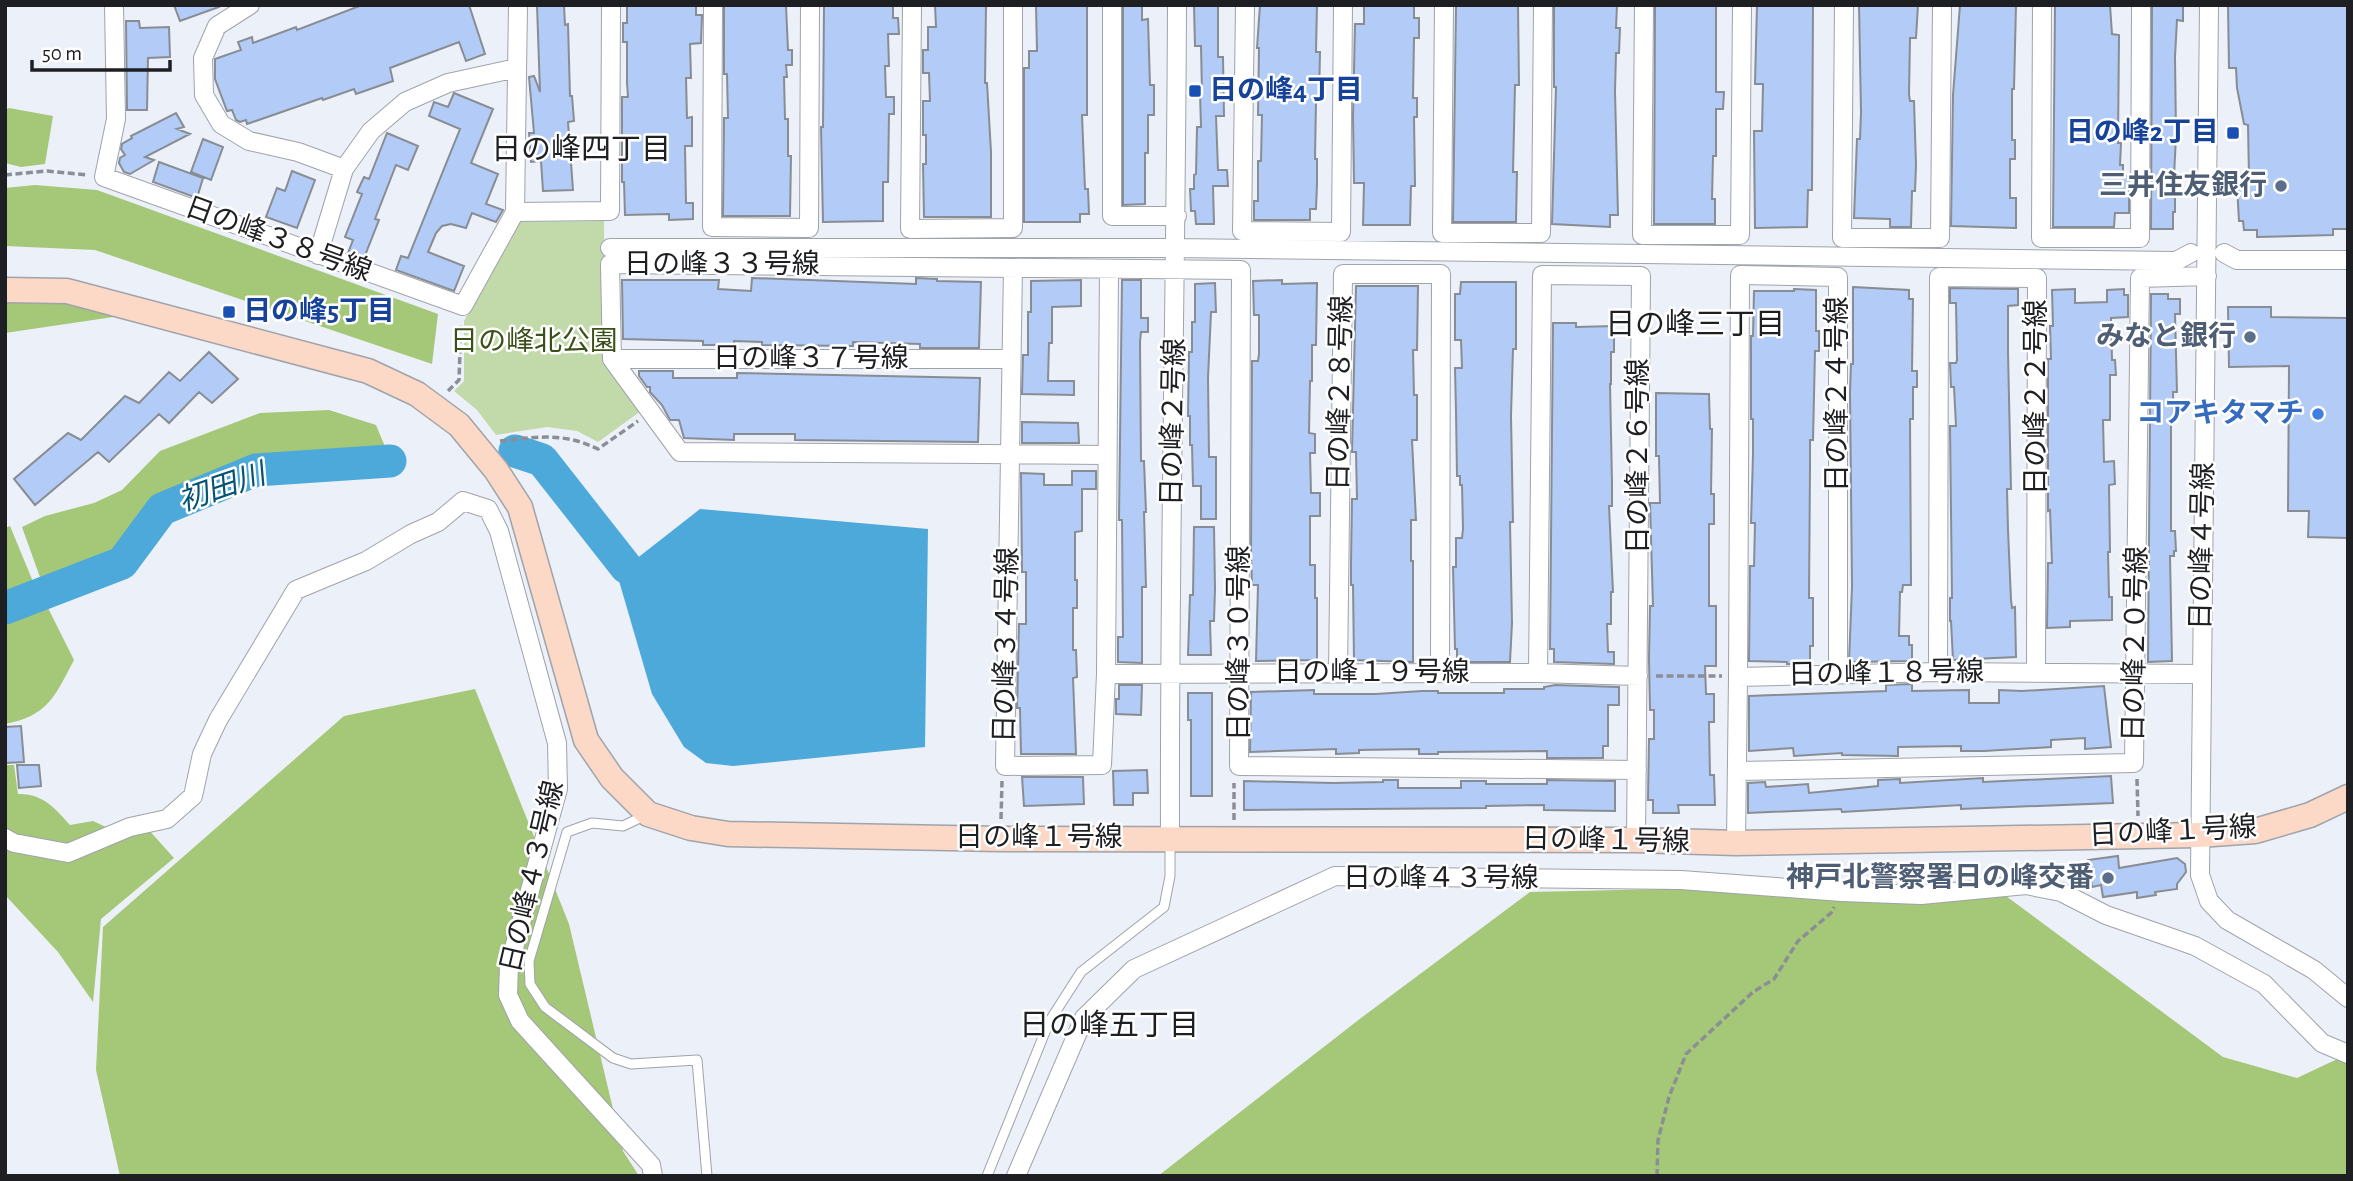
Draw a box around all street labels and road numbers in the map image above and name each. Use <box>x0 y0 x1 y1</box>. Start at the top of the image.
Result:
street label: 日の峰３８号線 <box>181 191 376 287</box>
street label: 日の峰３３号線 <box>624 249 820 279</box>
street label: 日の峰２８号線 <box>1323 295 1357 491</box>
street label: 日の峰２４号線 <box>1822 296 1852 492</box>
street label: 日の峰２２号線 <box>2021 299 2051 495</box>
street label: 日の峰２号線 <box>1157 338 1189 506</box>
street label: 日の峰３７号線 <box>713 343 909 373</box>
street label: 日の峰２６号線 <box>1623 358 1653 554</box>
street label: 日の峰４号線 <box>2186 462 2218 630</box>
street label: 日の峰３０号線 <box>1224 545 1254 741</box>
street label: 日の峰２０号線 <box>2118 546 2152 742</box>
street label: 日の峰３４号線 <box>989 547 1023 743</box>
street label: 日の峰１８号線 <box>1788 656 1984 690</box>
street label: 日の峰１９号線 <box>1274 657 1470 687</box>
street label: 日の峰４３号線 <box>495 778 569 976</box>
street label: 日の峰１号線 <box>2088 812 2258 850</box>
street label: 日の峰１号線 <box>955 822 1123 852</box>
street label: 日の峰１号線 <box>1522 824 1690 856</box>
street label: 日の峰４３号線 <box>1343 863 1539 893</box>

